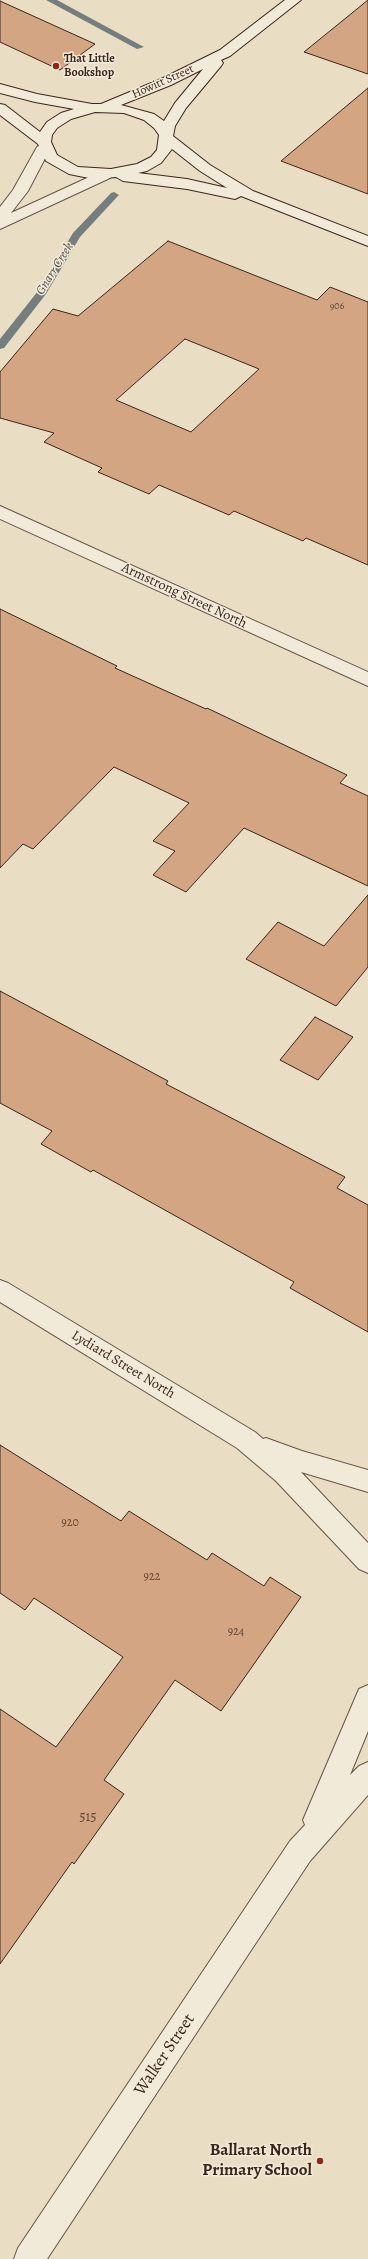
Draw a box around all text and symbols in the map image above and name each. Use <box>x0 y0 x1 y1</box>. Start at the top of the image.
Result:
place label: That Little Bookshop <box>64 52 115 80</box>
marker: That Little Bookshop <box>51 61 61 71</box>
street label: Howitt Street <box>130 62 196 102</box>
water label: Gnarr Creek <box>33 240 77 298</box>
house number: 906 <box>330 301 344 313</box>
street label: Armstrong Street North <box>119 560 249 632</box>
street label: Lydiard Street North <box>68 1327 178 1403</box>
house number: 920 <box>61 1516 79 1530</box>
house number: 922 <box>144 1570 160 1584</box>
house number: 924 <box>228 1625 244 1639</box>
house number: 515 <box>80 1810 96 1826</box>
street label: Walker Street <box>130 2010 200 2100</box>
place label: Ballarat North Primary School <box>202 2141 312 2181</box>
marker: Ballarat North Primary School <box>315 2156 325 2166</box>

